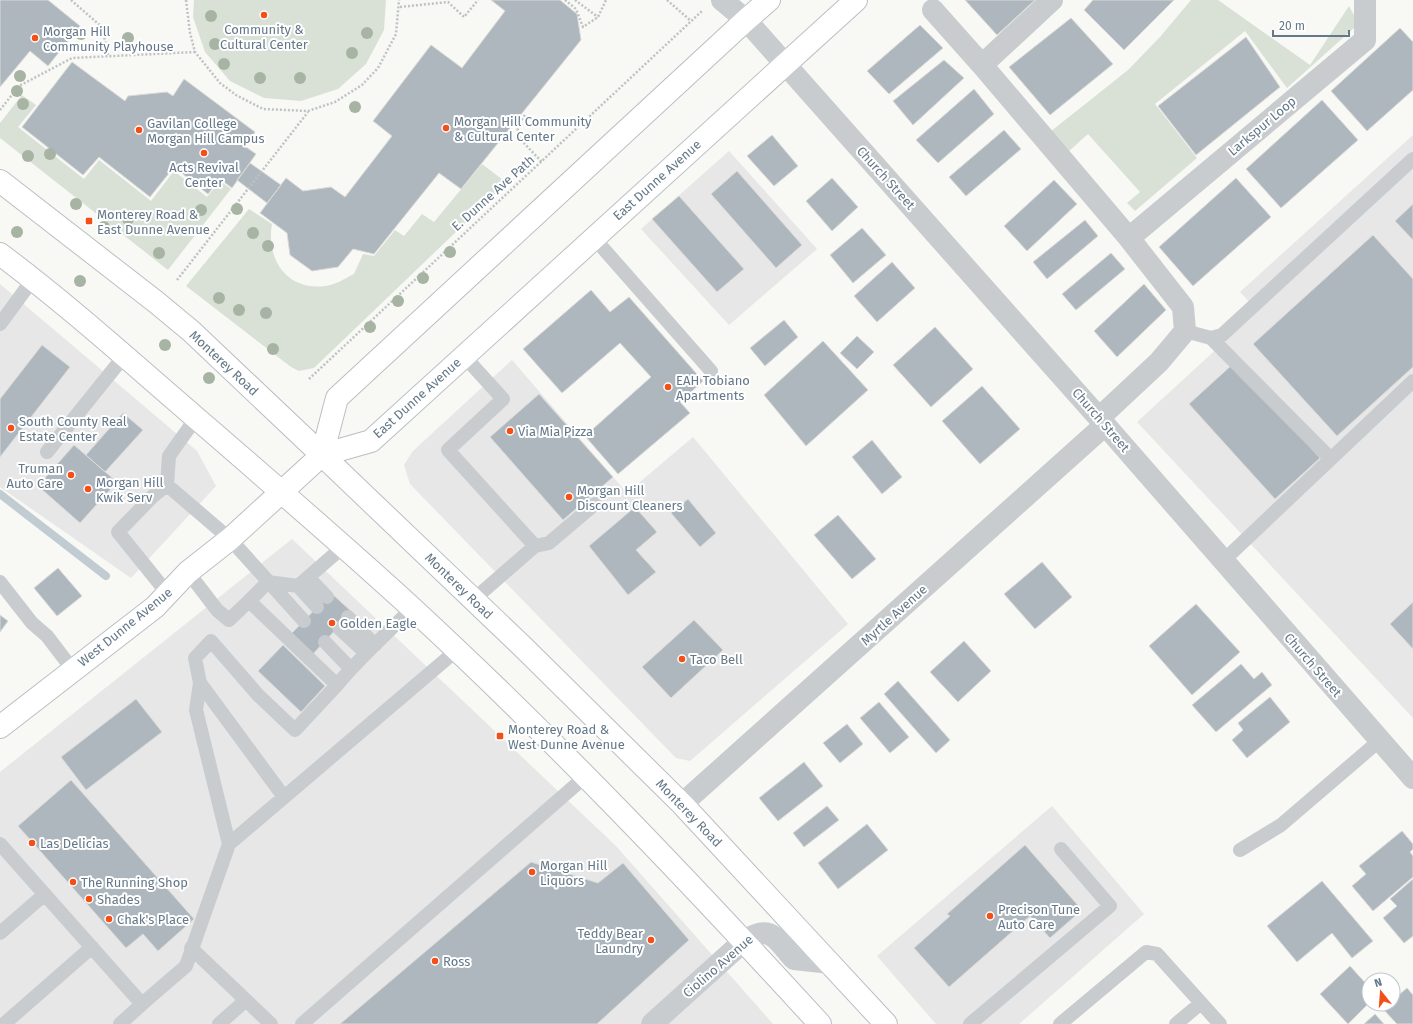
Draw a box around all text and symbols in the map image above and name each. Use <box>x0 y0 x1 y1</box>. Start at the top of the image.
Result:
marker: Community & Cultural Center <box>259 10 269 20</box>
scale bar <box>1273 12 1349 38</box>
text: 20 m <box>1279 19 1305 33</box>
place label: Community & Cultural Center <box>220 22 308 52</box>
place label: Morgan Hill Community Playhouse <box>43 24 174 54</box>
marker: Morgan Hill Community Playhouse <box>30 33 40 43</box>
street label: Larkspur Loop <box>1225 93 1299 159</box>
place label: Morgan Hill Community & Cultural Center <box>454 114 592 144</box>
place label: Gavilan College Morgan Hill Campus <box>147 116 264 146</box>
marker: Morgan Hill Community & Cultural Center <box>441 123 451 133</box>
marker: Gavilan College Morgan Hill Campus <box>134 125 144 135</box>
street label: East Dunne Avenue <box>610 137 704 223</box>
street label: Church Street <box>854 143 918 213</box>
marker: Acts Revival Center <box>199 148 209 158</box>
street label: E. Dunne Ave Path <box>449 152 537 234</box>
place label: Acts Revival Center <box>169 160 239 190</box>
place label: Monterey Road & East Dunne Avenue <box>97 207 210 237</box>
marker: Monterey Road & East Dunne Avenue <box>84 216 94 226</box>
street label: Monterey Road <box>187 327 261 399</box>
street label: East Dunne Avenue <box>370 355 464 441</box>
place label: EAH Tobiano Apartments <box>676 373 750 403</box>
marker: EAH Tobiano Apartments <box>663 382 673 392</box>
street label: Church Street <box>1069 385 1133 455</box>
place label: South County Real Estate Center <box>19 414 127 444</box>
marker: South County Real Estate Center <box>6 423 16 433</box>
place label: Via Mia Pizza <box>518 424 593 439</box>
marker: Via Mia Pizza <box>505 426 515 436</box>
place label: Truman Auto Care <box>7 461 63 491</box>
marker: Truman Auto Care <box>66 470 76 480</box>
place label: Morgan Hill Kwik Serv <box>96 475 163 505</box>
place label: Morgan Hill Discount Cleaners <box>577 483 683 513</box>
marker: Morgan Hill Kwik Serv <box>83 484 93 494</box>
marker: Morgan Hill Discount Cleaners <box>564 492 574 502</box>
street label: Monterey Road <box>422 550 496 622</box>
street label: Myrtle Avenue <box>858 581 930 649</box>
street label: West Dunne Avenue <box>75 584 175 670</box>
place label: Golden Eagle <box>340 616 417 631</box>
marker: Golden Eagle <box>327 618 337 628</box>
street label: Church Street <box>1281 630 1345 700</box>
place label: Taco Bell <box>690 652 743 667</box>
marker: Taco Bell <box>677 654 687 664</box>
place label: Monterey Road & West Dunne Avenue <box>508 722 625 752</box>
marker: Monterey Road & West Dunne Avenue <box>495 731 505 741</box>
street label: Monterey Road <box>653 776 725 850</box>
place label: Las Delicias <box>40 836 109 851</box>
marker: Las Delicias <box>27 838 37 848</box>
place label: Morgan Hill Liquors <box>540 858 607 888</box>
marker: Morgan Hill Liquors <box>527 867 537 877</box>
place label: The Running Shop <box>81 875 188 890</box>
marker: The Running Shop <box>68 877 78 887</box>
place label: Shades <box>97 892 140 907</box>
marker: Shades <box>84 894 94 904</box>
place label: Precison Tune Auto Care <box>998 902 1080 932</box>
marker: Precison Tune Auto Care <box>985 911 995 921</box>
place label: Chak's Place <box>117 912 189 927</box>
marker: Chak's Place <box>104 914 114 924</box>
place label: Teddy Bear Laundry <box>578 926 644 956</box>
street label: Ciolino Avenue <box>680 932 756 1000</box>
marker: Teddy Bear Laundry <box>646 935 656 945</box>
place label: Ross <box>443 954 470 969</box>
marker: Ross <box>430 956 440 966</box>
north arrow <box>1361 972 1401 1012</box>
text: N <box>1373 976 1384 990</box>

